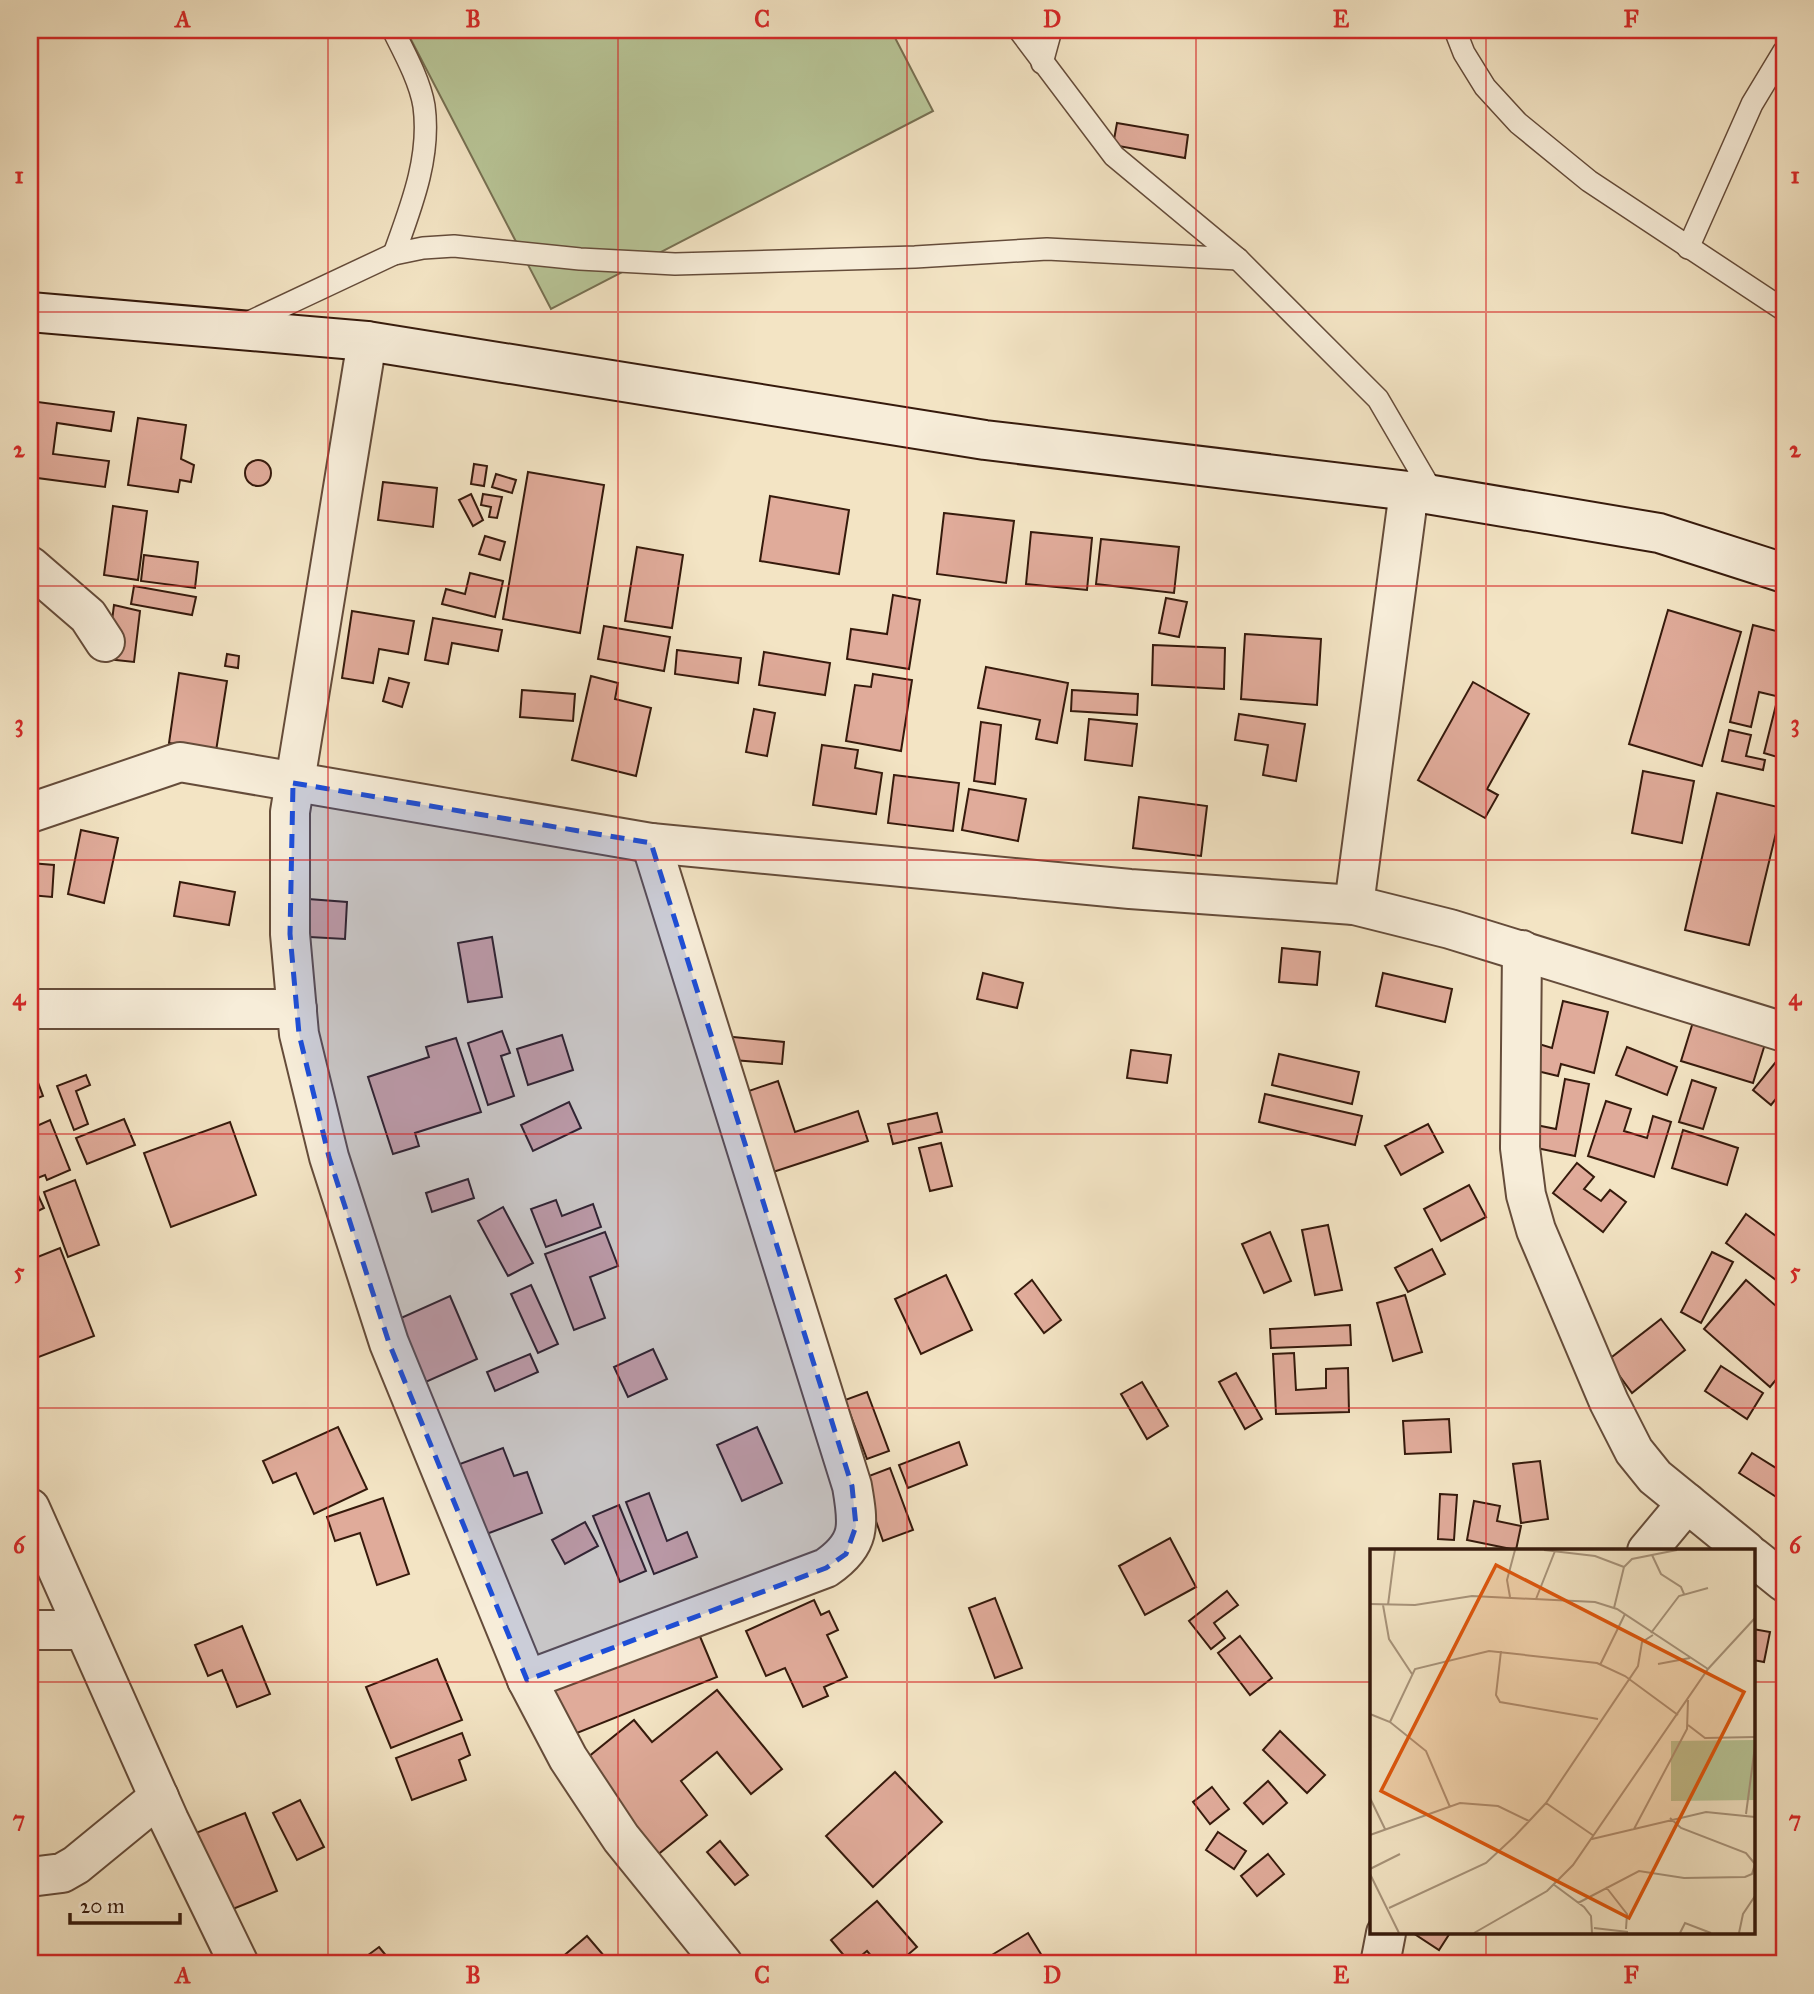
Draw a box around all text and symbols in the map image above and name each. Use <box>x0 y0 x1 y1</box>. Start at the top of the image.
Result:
text: A <box>173 5 191 33</box>
text: B <box>465 5 481 33</box>
text: C <box>754 5 770 33</box>
text: D <box>1043 5 1061 33</box>
text: E <box>1333 5 1350 33</box>
text: F <box>1623 5 1639 33</box>
text: 1 <box>14 161 24 189</box>
text: 1 <box>1790 161 1800 189</box>
text: 2 <box>13 435 25 463</box>
text: 2 <box>1789 435 1801 463</box>
text: 3 <box>14 709 24 738</box>
text: 3 <box>1790 709 1800 738</box>
text: 4 <box>13 983 27 1011</box>
text: 4 <box>1789 983 1803 1011</box>
text: 5 <box>14 1257 25 1285</box>
text: 5 <box>1790 1257 1801 1285</box>
text: 6 <box>13 1531 26 1559</box>
text: 6 <box>1789 1531 1802 1559</box>
inset map <box>1370 1549 1755 1934</box>
text: 7 <box>13 1805 25 1833</box>
text: 7 <box>1789 1805 1801 1833</box>
scale bar <box>70 1882 180 1926</box>
text: 20 m <box>80 1893 125 1919</box>
text: A <box>173 1961 191 1989</box>
text: B <box>465 1961 481 1989</box>
text: C <box>754 1961 770 1989</box>
text: D <box>1043 1961 1061 1989</box>
text: E <box>1333 1961 1350 1989</box>
text: F <box>1623 1961 1639 1989</box>

